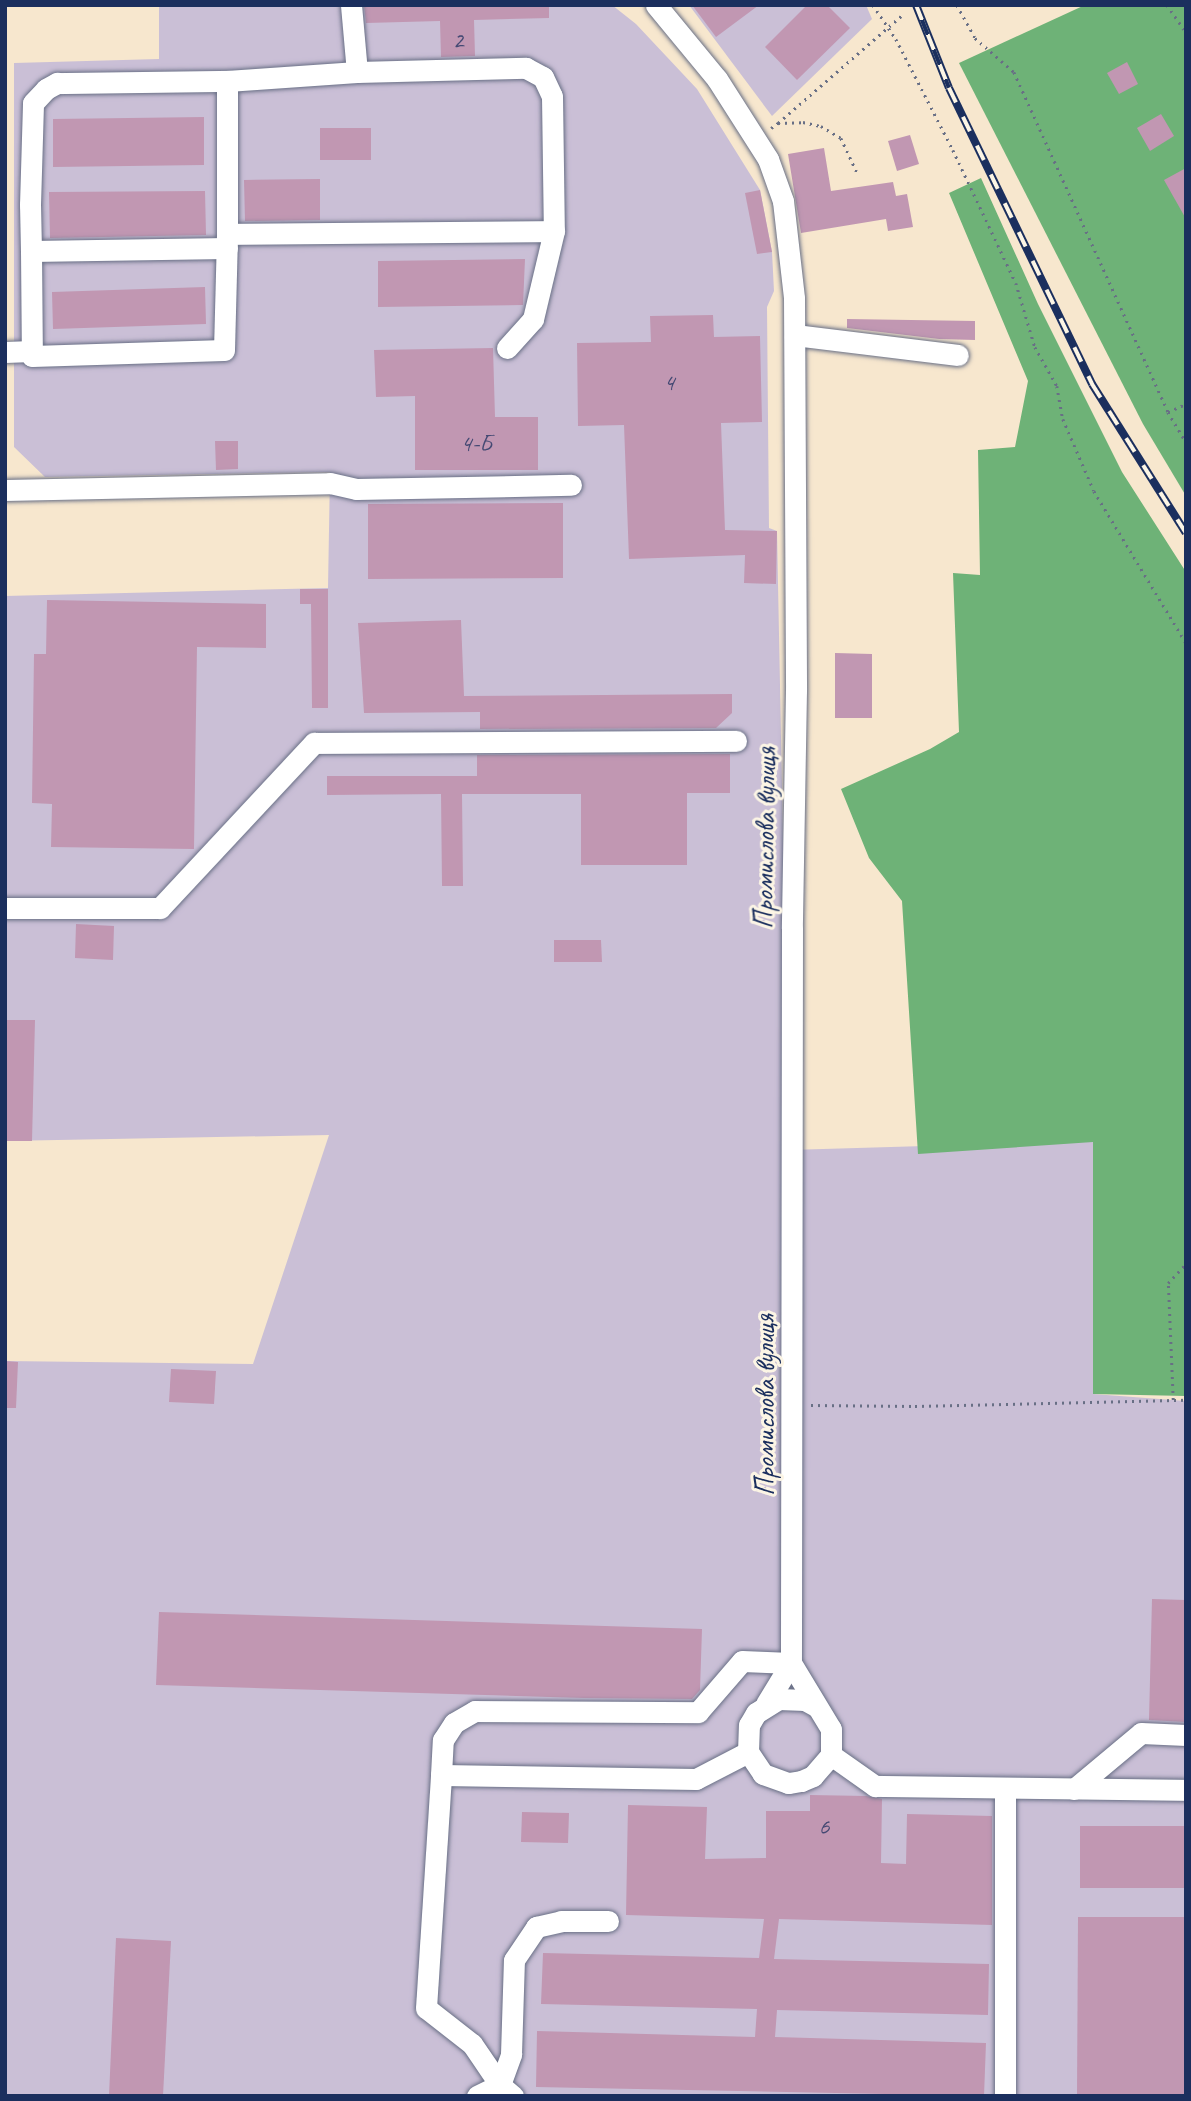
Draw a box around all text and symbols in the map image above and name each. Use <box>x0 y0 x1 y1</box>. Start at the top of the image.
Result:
house number: 2 <box>453 27 463 55</box>
house number: 4 <box>664 369 674 397</box>
house number: 4-Б <box>461 430 491 458</box>
street label: Промислова вулиця <box>747 746 783 930</box>
street label: Промислова вулиця <box>748 1314 782 1496</box>
house number: 6 <box>819 1813 829 1841</box>

